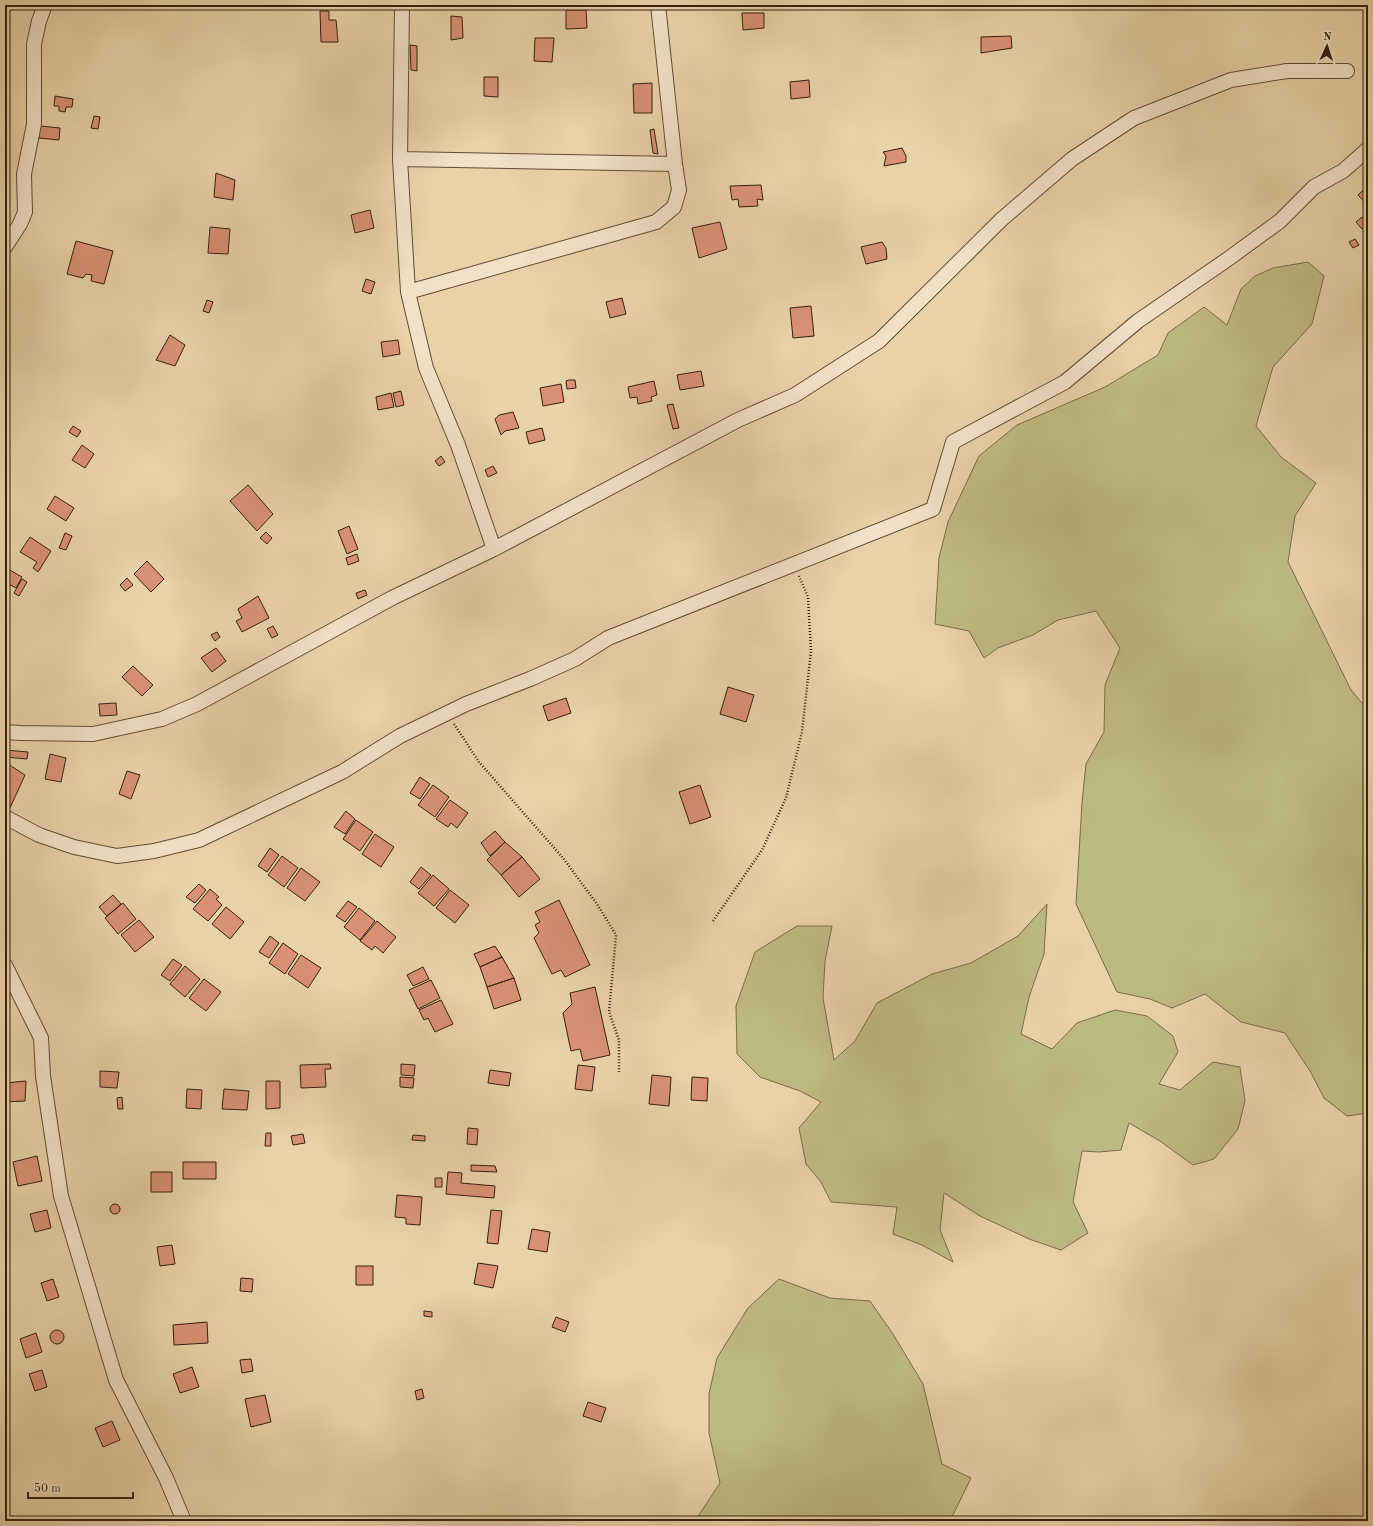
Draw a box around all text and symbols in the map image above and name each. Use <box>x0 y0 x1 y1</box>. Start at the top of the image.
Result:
north arrow <box>1307 26 1347 66</box>
text: N <box>1323 32 1333 43</box>
scale bar <box>28 1474 133 1500</box>
text: 50 m <box>34 1482 61 1495</box>

